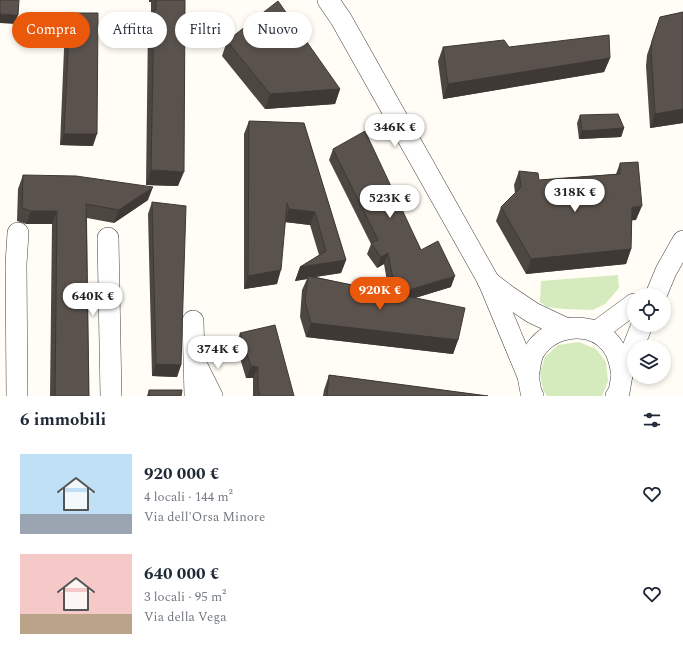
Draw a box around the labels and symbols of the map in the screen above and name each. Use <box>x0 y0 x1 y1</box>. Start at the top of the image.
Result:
pin: 346K € <box>362 114 428 148</box>
pin: 318K € <box>542 179 608 213</box>
pin: 523K € <box>357 185 423 219</box>
pin: 920K € <box>347 277 413 311</box>
pin: 640K € <box>60 283 126 317</box>
pin: 374K € <box>185 336 251 370</box>

